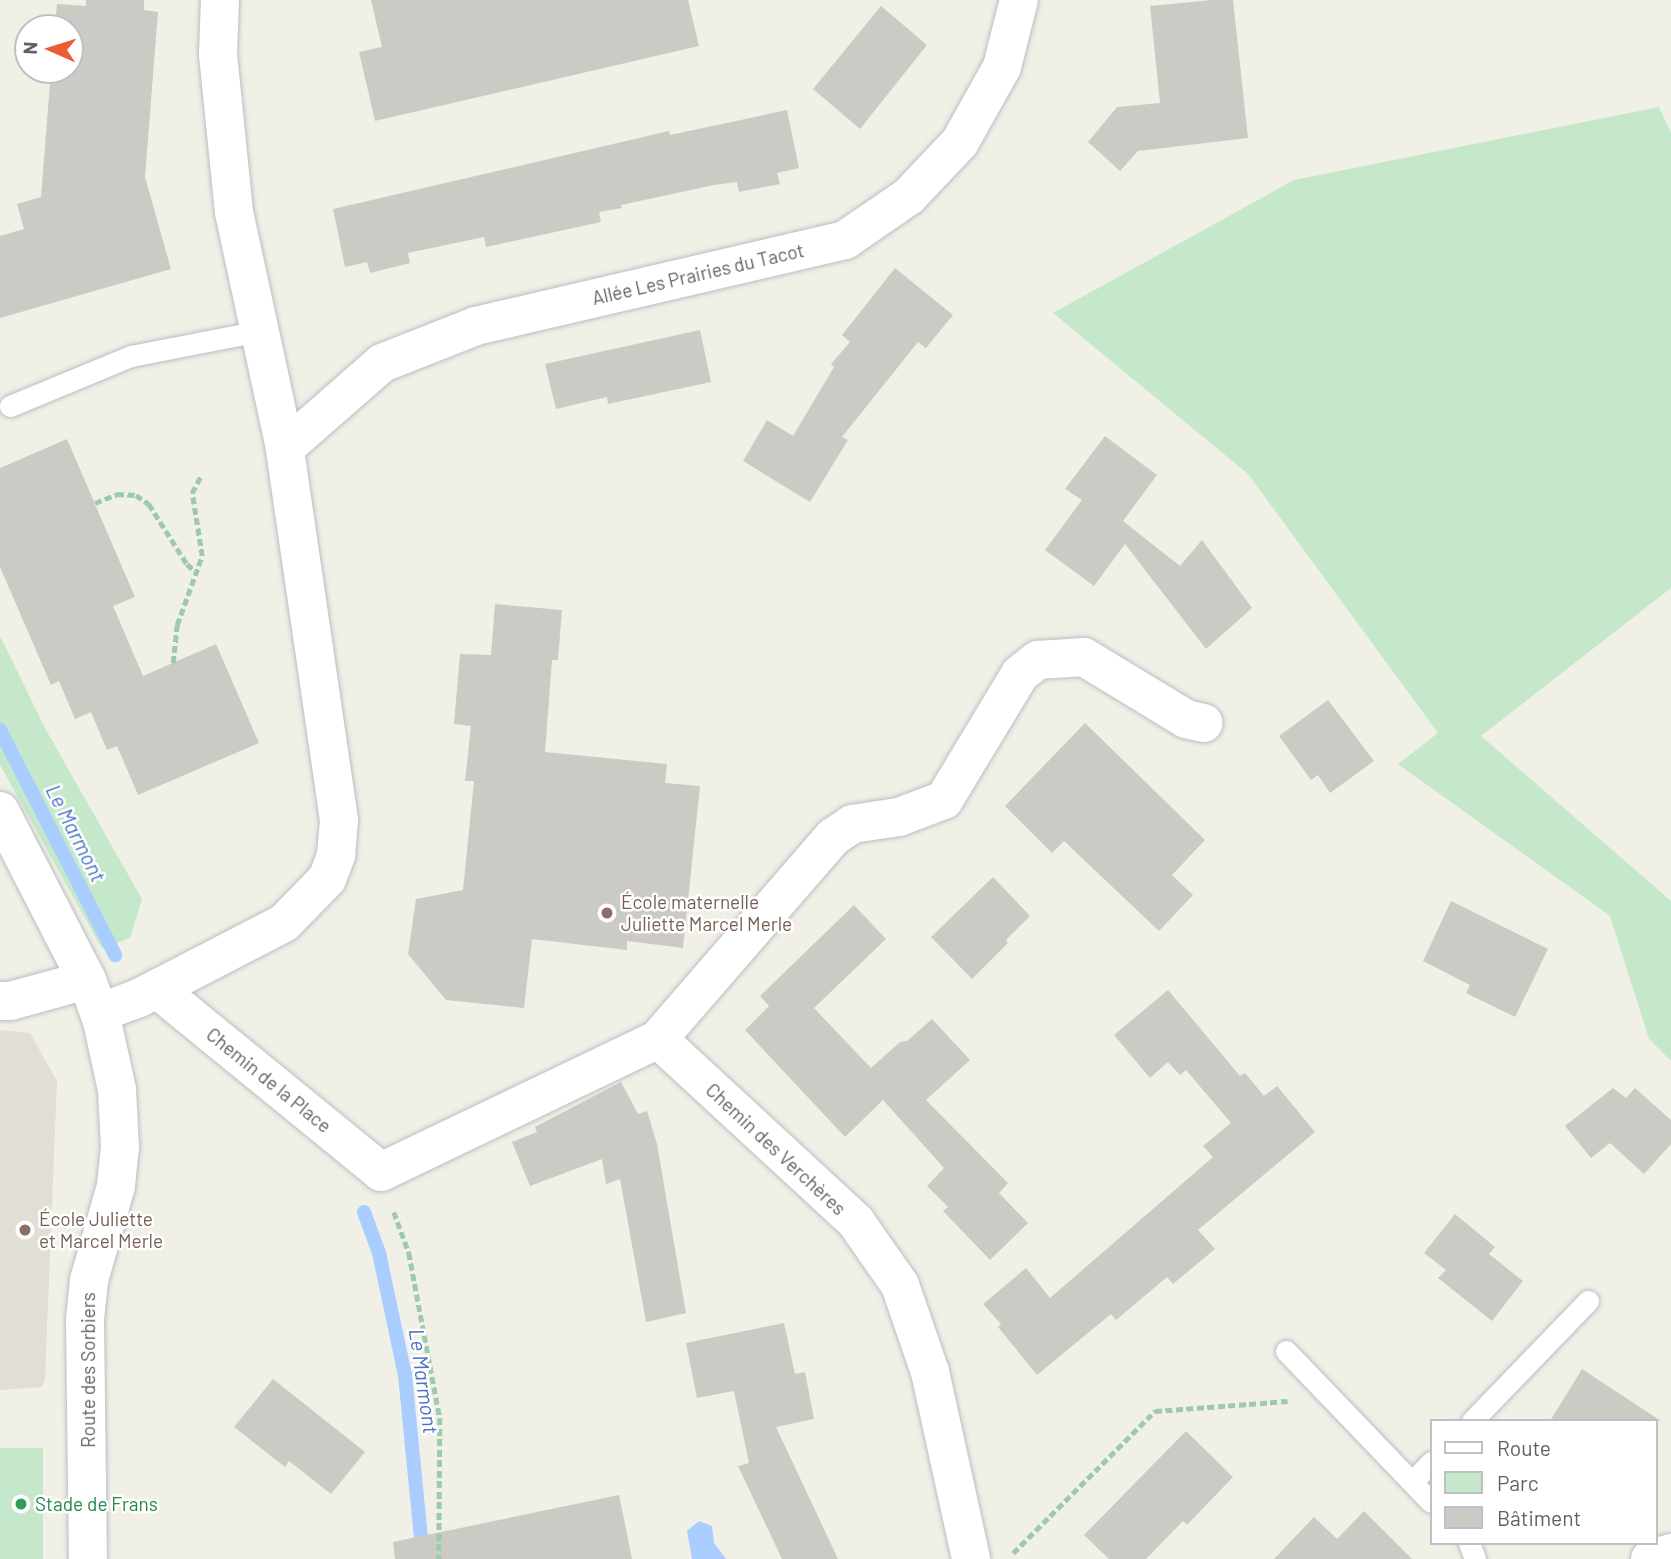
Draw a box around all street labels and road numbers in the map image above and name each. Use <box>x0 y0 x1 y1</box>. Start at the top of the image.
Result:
street label: Allée Les Prairies du Tacot <box>590 238 806 310</box>
street label: Chemin de la Place <box>202 1023 336 1137</box>
street label: Chemin des Verchères <box>701 1078 851 1220</box>
street label: Route des Sorbiers <box>77 1292 99 1448</box>

